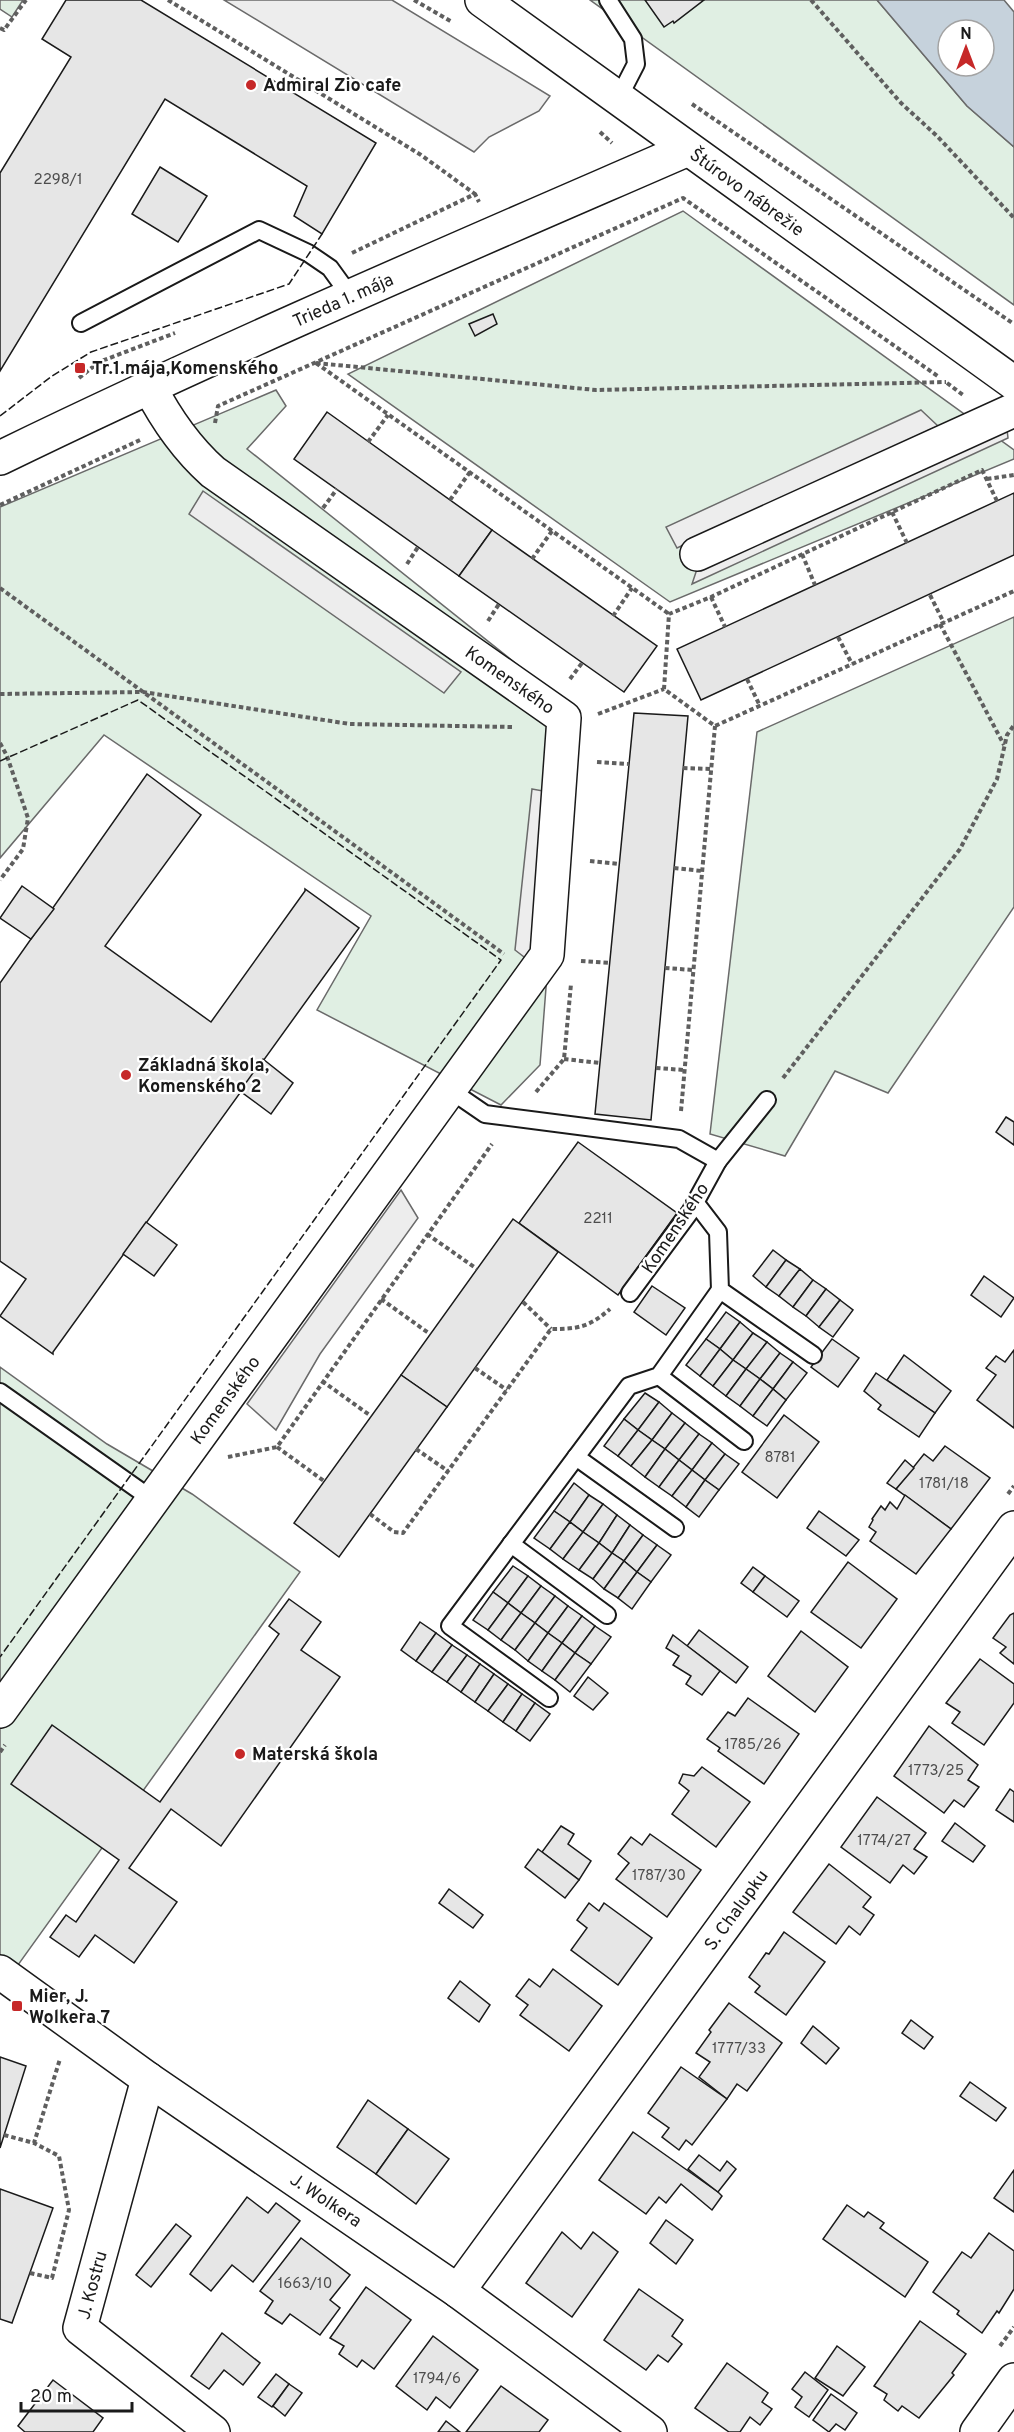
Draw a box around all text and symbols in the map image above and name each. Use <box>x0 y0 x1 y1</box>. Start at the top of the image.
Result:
north arrow <box>936 18 996 78</box>
text: N <box>960 25 972 45</box>
place label: Admiral Zio cafe <box>263 75 401 98</box>
marker: Admiral Zio cafe <box>244 78 258 92</box>
street label: Štúrovo nábrežie <box>684 142 809 242</box>
house number: 2298/1 <box>34 171 82 190</box>
street label: Trieda 1. mája <box>290 269 398 334</box>
place label: Tr.1.mája,Komenského <box>92 358 278 381</box>
marker: Tr.1.mája,Komenského <box>73 361 87 375</box>
street label: Komenského <box>460 642 559 721</box>
place label: Základná škola, Komenského 2 <box>138 1055 269 1099</box>
marker: Základná škola, Komenského 2 <box>119 1068 133 1082</box>
street label: Komenského <box>637 1179 715 1279</box>
house number: 2211 <box>583 1210 613 1229</box>
street label: Komenského <box>186 1352 266 1450</box>
house number: 8781 <box>764 1449 796 1468</box>
house number: 1781/18 <box>919 1475 969 1494</box>
house number: 1785/26 <box>725 1736 781 1755</box>
place label: Materská škola <box>252 1744 378 1767</box>
marker: Materská škola <box>233 1747 247 1761</box>
house number: 1773/25 <box>908 1762 964 1781</box>
house number: 1774/27 <box>857 1832 911 1851</box>
street label: S. Chalupku <box>700 1866 774 1956</box>
house number: 1787/30 <box>632 1867 686 1886</box>
place label: Mier, J. Wolkera 7 <box>29 1986 110 2030</box>
marker: Mier, J. Wolkera 7 <box>10 1999 24 2013</box>
house number: 1777/33 <box>712 2040 766 2059</box>
street label: J. Wolkera <box>285 2169 365 2234</box>
street label: J. Kostru <box>73 2249 114 2322</box>
house number: 1663/10 <box>278 2275 332 2294</box>
house number: 1794/6 <box>413 2370 461 2389</box>
scale bar <box>21 2375 132 2413</box>
text: 20 m <box>30 2386 72 2409</box>

